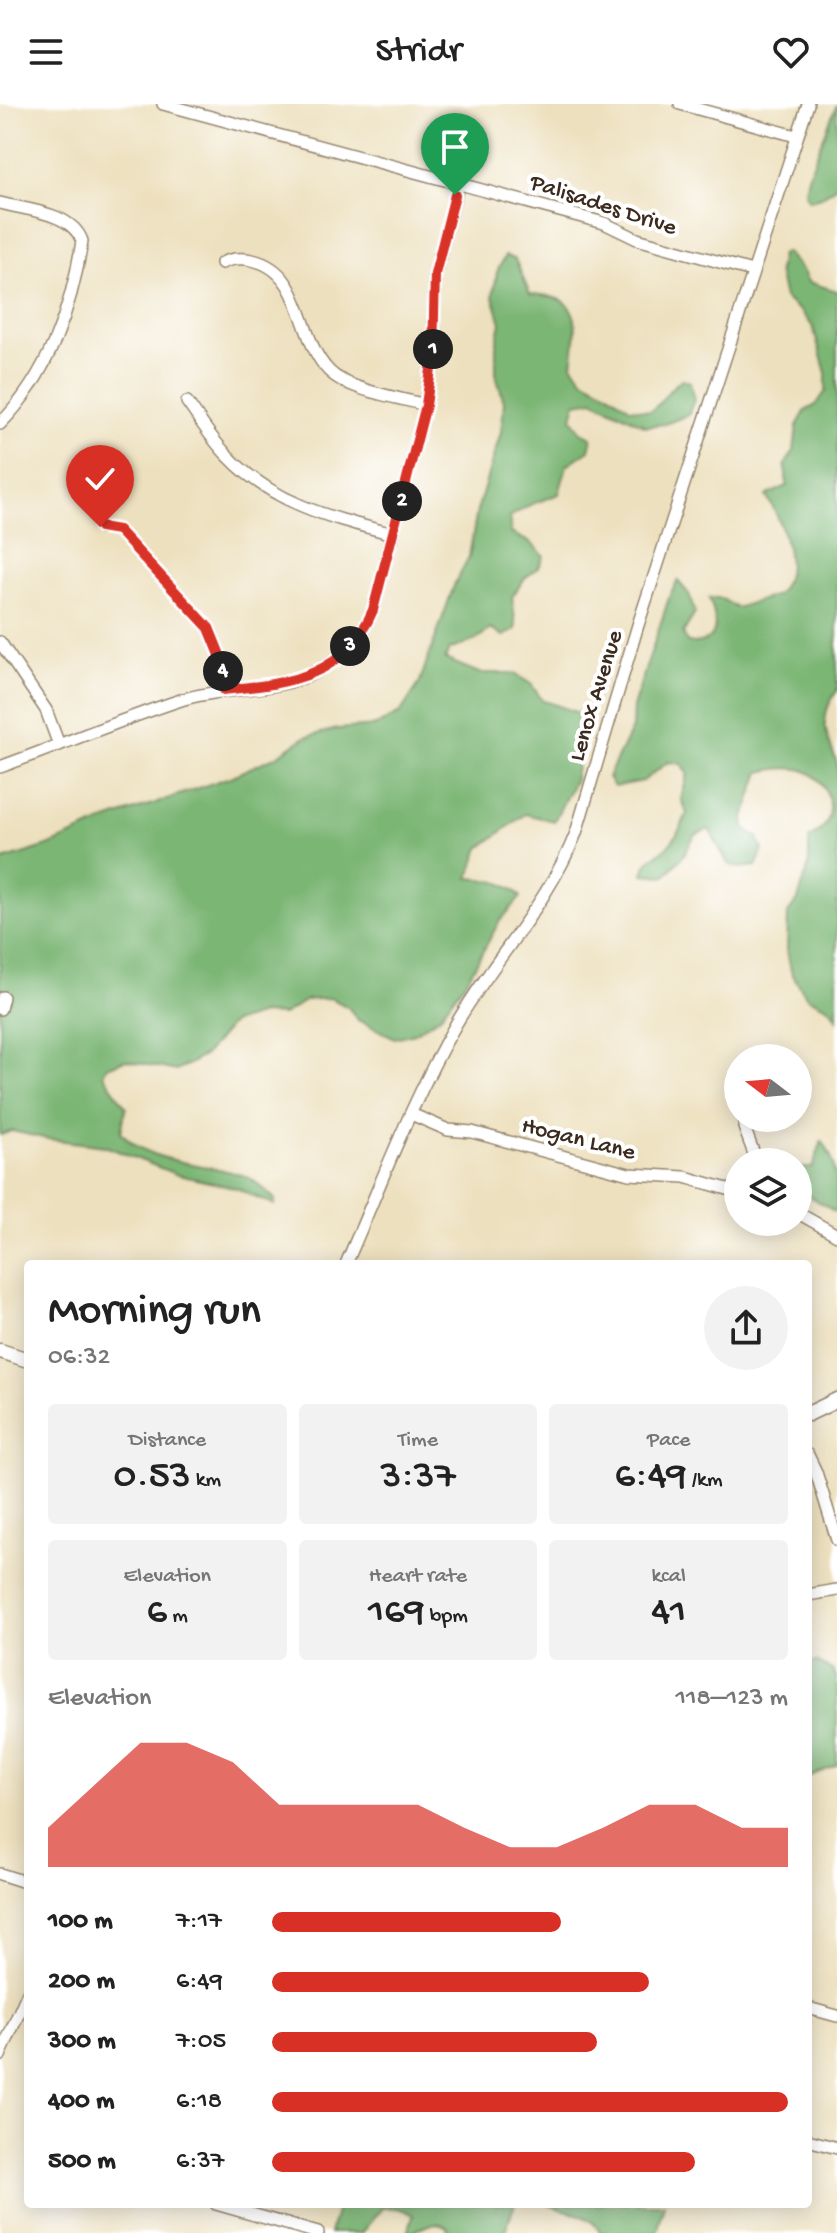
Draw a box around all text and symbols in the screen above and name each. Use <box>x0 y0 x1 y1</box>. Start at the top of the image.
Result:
icon: menu <box>24 30 68 74</box>
icon: heart <box>769 30 813 74</box>
text: Stridr <box>376 31 461 74</box>
pin <box>421 113 489 195</box>
icon: arrive <box>433 125 477 169</box>
street label: Palisades Drive <box>525 169 680 244</box>
pin: 1 <box>413 329 453 369</box>
text: 1 <box>429 336 437 362</box>
pin <box>66 445 134 527</box>
icon: check <box>78 457 122 501</box>
pin: 2 <box>382 481 422 521</box>
text: 2 <box>397 488 407 514</box>
pin: 3 <box>330 626 370 666</box>
street label: Lenox Avenue <box>564 626 631 765</box>
text: 3 <box>344 633 356 659</box>
pin: 4 <box>203 651 243 691</box>
text: 4 <box>218 658 228 684</box>
north arrow <box>724 1044 812 1132</box>
map controls <box>724 1044 812 1236</box>
street label: Hogan Lane <box>518 1112 639 1169</box>
button: layers <box>724 1148 812 1236</box>
button: share <box>704 1286 788 1370</box>
text: Morning run <box>48 1287 261 1339</box>
text: 06:32 <box>48 1343 110 1374</box>
text: Distance <box>128 1428 206 1454</box>
text: Time <box>398 1428 438 1454</box>
text: Pace <box>647 1428 690 1454</box>
text: 0.53 <box>113 1454 191 1501</box>
text: 3:37 <box>381 1454 455 1501</box>
text: 6:49 <box>615 1454 687 1501</box>
text: km <box>191 1468 221 1494</box>
text: /km <box>687 1468 723 1494</box>
text: Elevation <box>124 1564 211 1590</box>
text: Heart rate <box>369 1564 467 1590</box>
text: kcal <box>651 1564 686 1590</box>
text: 6 <box>147 1590 167 1637</box>
text: 169 <box>368 1590 425 1637</box>
text: 41 <box>651 1590 686 1637</box>
text: m <box>167 1604 188 1630</box>
text: bpm <box>425 1604 468 1630</box>
text: Elevation <box>48 1684 151 1715</box>
text: 118–123 m <box>675 1684 788 1715</box>
text: 100 m <box>48 1907 113 1938</box>
text: 7:17 <box>176 1907 222 1938</box>
text: 200 m <box>48 1967 115 1998</box>
text: 6:49 <box>176 1967 223 1998</box>
text: 300 m <box>48 2027 116 2058</box>
text: 7:05 <box>176 2027 226 2058</box>
text: 400 m <box>48 2087 114 2118</box>
text: 6:18 <box>176 2087 222 2118</box>
text: 500 m <box>48 2147 116 2178</box>
text: 6:37 <box>176 2147 224 2178</box>

